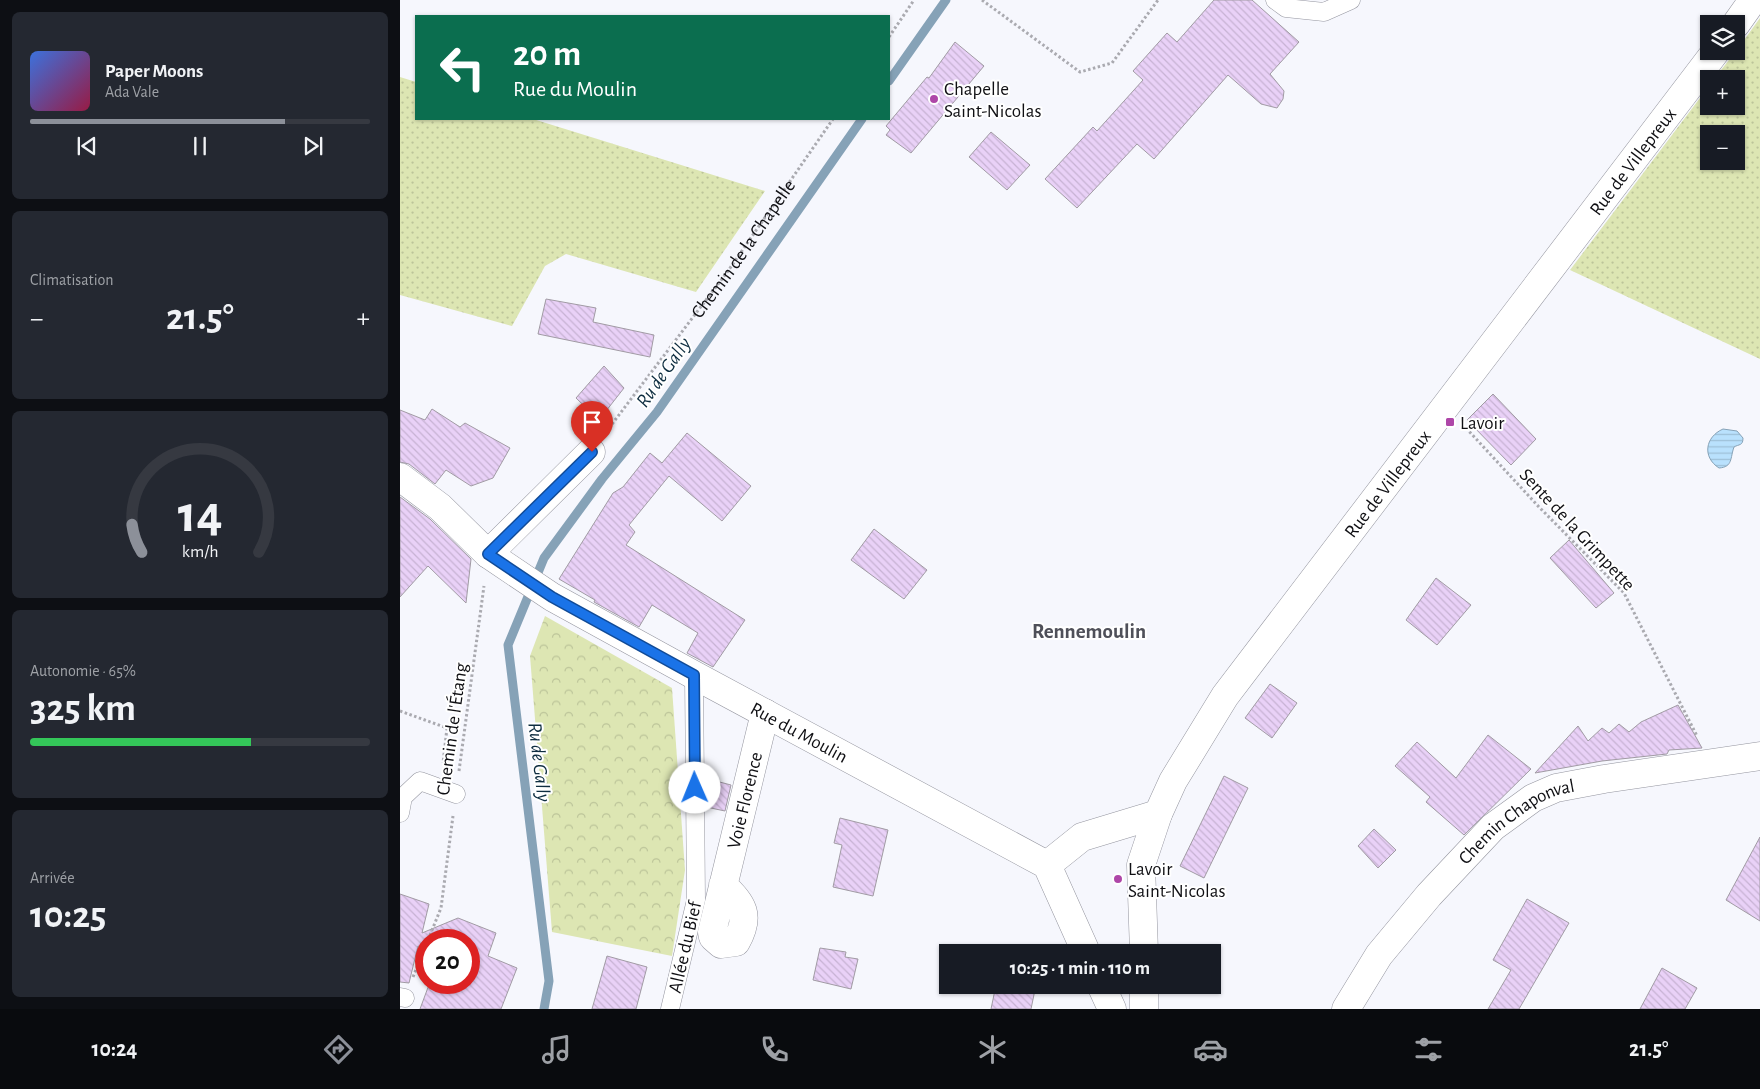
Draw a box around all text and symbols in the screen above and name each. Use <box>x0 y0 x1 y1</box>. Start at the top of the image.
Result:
map controls <box>1700 15 1745 170</box>
button: layers <box>1700 15 1745 60</box>
icon: left <box>430 35 495 100</box>
text: 20 m <box>513 37 581 72</box>
text: Paper Moons <box>105 62 203 81</box>
button: + <box>1700 70 1745 115</box>
text: Rue du Moulin <box>513 78 637 100</box>
place label: Chapelle Saint-Nicolas <box>944 80 1042 121</box>
text: Ada Vale <box>105 84 159 100</box>
marker: Chapelle Saint-Nicolas <box>928 93 940 105</box>
street label: Rue de Villepreux <box>1587 105 1680 219</box>
button: − <box>1700 125 1745 170</box>
icon: previous <box>73 132 101 160</box>
icon: pause <box>186 132 214 160</box>
icon: next <box>299 132 327 160</box>
street label: Chemin de la Chapelle <box>688 176 799 322</box>
text: Climatisation <box>30 272 114 288</box>
text: 21.5° <box>166 299 234 337</box>
text: − <box>30 305 43 333</box>
text: + <box>357 305 370 333</box>
water label: Ru de Gally <box>633 334 695 411</box>
pin <box>571 401 613 452</box>
icon: arrive <box>578 408 606 436</box>
place label: Lavoir <box>1460 414 1504 433</box>
marker: Lavoir <box>1444 416 1456 428</box>
street label: Rue de Villepreux <box>1341 427 1435 541</box>
street label: Sente de la Grimpette <box>1516 465 1638 595</box>
text: 14 <box>178 489 222 541</box>
text: km/h <box>182 543 218 561</box>
district label: Rennemoulin <box>1032 621 1146 642</box>
street label: Chemin de l'Étang <box>432 661 471 797</box>
text: Autonomie · 65% <box>30 663 136 679</box>
text: 325 km <box>30 690 136 728</box>
street label: Rue du Moulin <box>747 699 850 767</box>
water label: Ru de Gally <box>524 721 554 804</box>
street label: Voie Florence <box>725 750 766 851</box>
position arrow <box>668 761 720 813</box>
street label: Chemin Chaponval <box>1455 777 1576 868</box>
place label: Lavoir Saint-Nicolas <box>1128 860 1226 901</box>
text: Arrivée <box>30 870 75 886</box>
marker: Lavoir Saint-Nicolas <box>1112 873 1124 885</box>
text: 10:25 <box>30 897 107 935</box>
street label: Allée du Bief <box>666 899 705 995</box>
speed limit sign: 20 <box>415 929 480 994</box>
text: 10:25 · 1 min · 110 m <box>1010 959 1150 978</box>
icon: directions <box>321 1032 356 1067</box>
icon: music <box>539 1032 574 1067</box>
icon: phone <box>757 1032 792 1067</box>
icon: climate <box>975 1032 1010 1067</box>
icon: car <box>1193 1032 1228 1067</box>
icon: filters <box>1411 1032 1446 1067</box>
text: 10:24 <box>92 1038 137 1060</box>
text: 21.5° <box>1629 1038 1668 1060</box>

